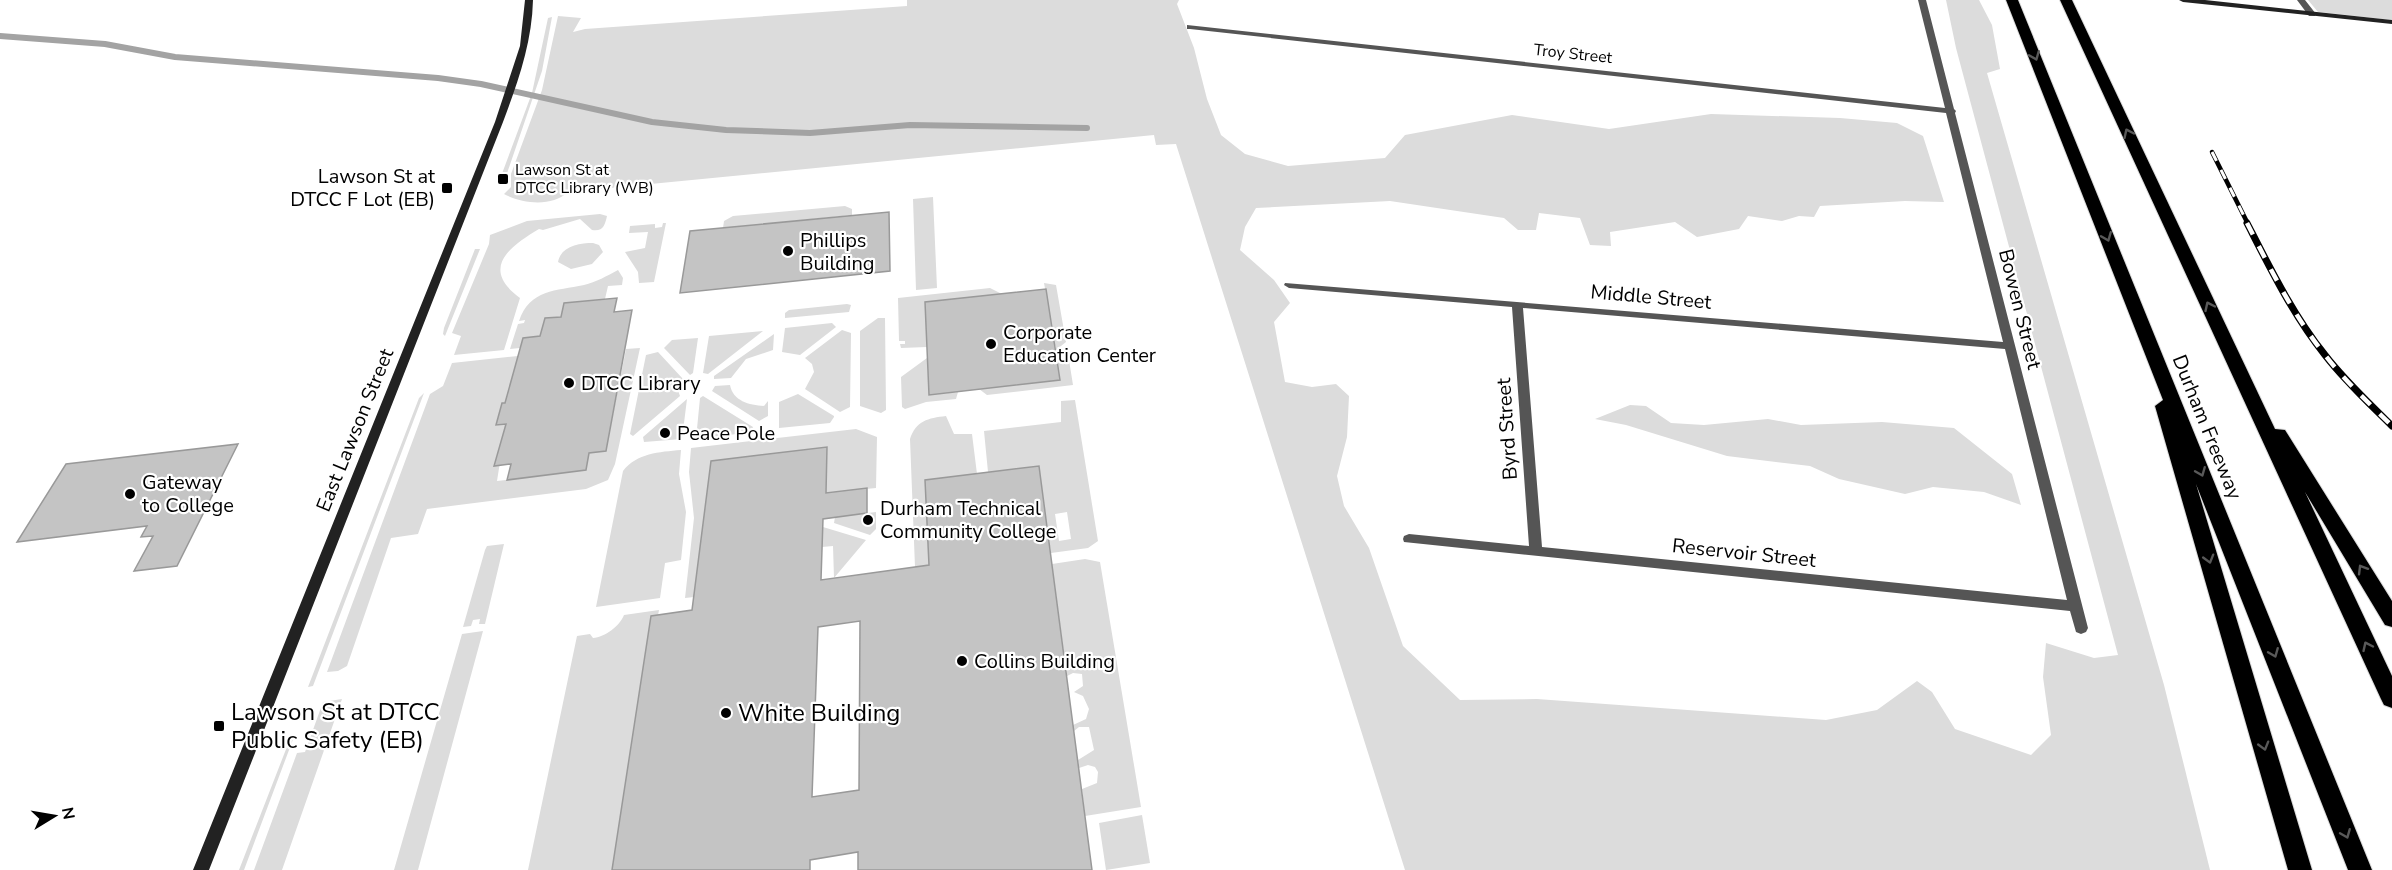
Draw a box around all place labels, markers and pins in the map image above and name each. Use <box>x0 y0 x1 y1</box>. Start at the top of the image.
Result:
place label: Lawson St at DTCC Library (WB) <box>515 159 654 199</box>
place label: Lawson St at DTCC F Lot (EB) <box>290 163 436 213</box>
marker: Lawson St at DTCC Library (WB) <box>496 172 510 186</box>
marker: Lawson St at DTCC F Lot (EB) <box>440 181 454 195</box>
place label: Phillips Building <box>800 227 875 277</box>
marker: Phillips Building <box>781 244 795 258</box>
place label: Corporate Education Center <box>1003 319 1156 369</box>
marker: Corporate Education Center <box>984 337 998 351</box>
place label: DTCC Library <box>581 370 701 397</box>
marker: DTCC Library <box>562 376 576 390</box>
place label: Peace Pole <box>677 420 775 447</box>
marker: Peace Pole <box>658 426 672 440</box>
place label: Gateway to College <box>142 469 234 519</box>
marker: Gateway to College <box>123 487 137 501</box>
place label: Durham Technical Community College <box>880 495 1057 545</box>
marker: Durham Technical Community College <box>861 513 875 527</box>
place label: Collins Building <box>974 648 1115 675</box>
marker: Collins Building <box>955 654 969 668</box>
place label: Lawson St at DTCC Public Safety (EB) <box>231 696 440 756</box>
place label: White Building <box>738 697 900 729</box>
marker: White Building <box>719 706 733 720</box>
marker: Lawson St at DTCC Public Safety (EB) <box>212 719 226 733</box>

